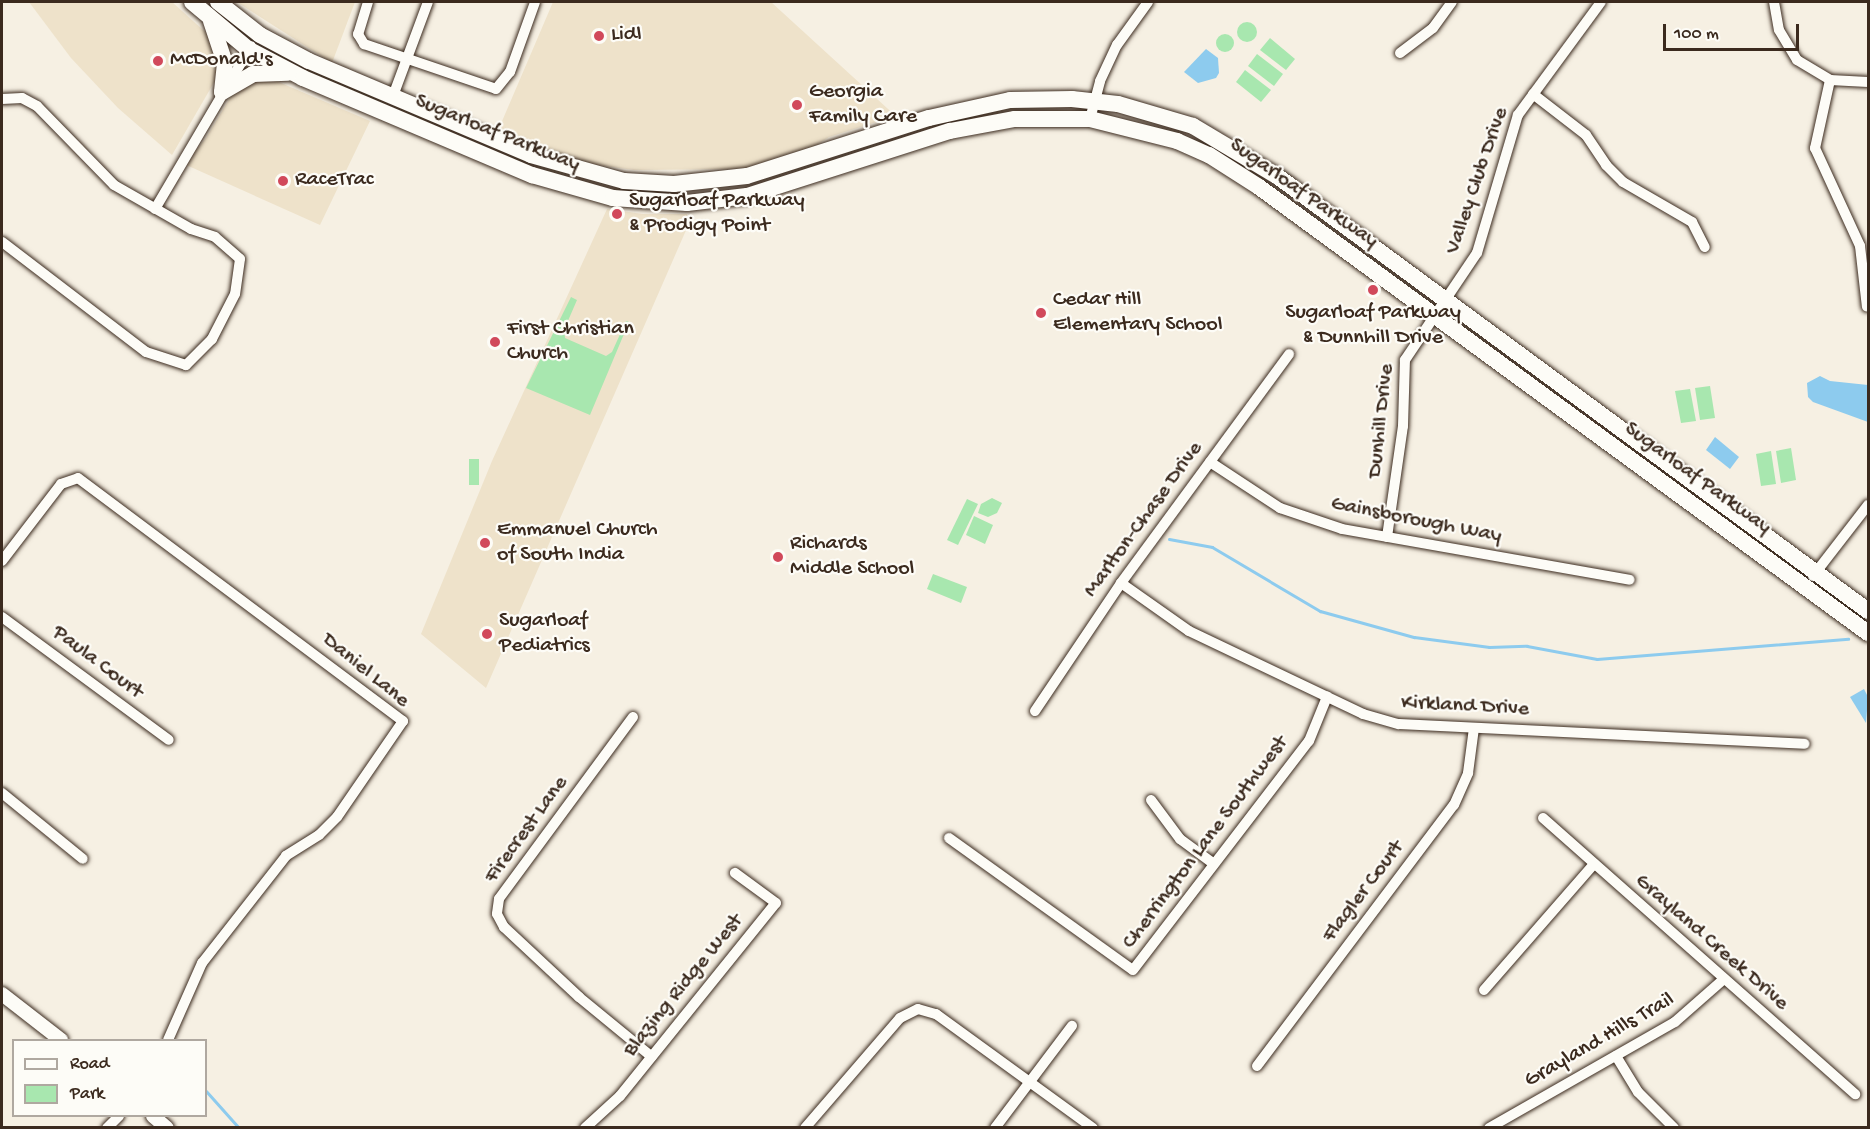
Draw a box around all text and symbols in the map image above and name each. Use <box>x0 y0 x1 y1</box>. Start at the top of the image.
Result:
scale bar <box>1666 12 1802 50</box>
place label: Lidl <box>611 23 642 49</box>
text: 100 m <box>1674 24 1719 45</box>
marker: Lidl <box>592 29 606 43</box>
place label: McDonald's <box>170 48 273 74</box>
marker: McDonald's <box>151 54 165 68</box>
place label: Georgia Family Care <box>809 79 917 130</box>
street label: Sugarloaf Parkway <box>411 89 583 179</box>
marker: Georgia Family Care <box>790 98 804 112</box>
street label: Valley Club Drive <box>1441 104 1515 258</box>
street label: Sugarloaf Parkway <box>1224 133 1382 255</box>
place label: RaceTrac <box>295 168 374 194</box>
marker: RaceTrac <box>276 174 290 188</box>
place label: Sugarloaf Parkway & Prodigy Point <box>629 188 805 240</box>
marker: Sugarloaf Parkway & Prodigy Point <box>610 207 624 221</box>
marker: Sugarloaf Parkway & Dunnhill Drive <box>1366 283 1380 297</box>
place label: Cedar Hill Elementary School <box>1053 287 1223 338</box>
place label: Sugarloaf Parkway & Dunnhill Drive <box>1285 300 1461 352</box>
marker: Cedar Hill Elementary School <box>1034 306 1048 320</box>
place label: First Christian Church <box>507 316 634 368</box>
marker: First Christian Church <box>488 335 502 349</box>
street label: Dunhill Drive <box>1363 363 1401 479</box>
street label: Sugarloaf Parkway <box>1618 417 1776 541</box>
street label: Marlton-Chase Drive <box>1079 437 1209 603</box>
street label: Gainsborough Way <box>1328 492 1504 550</box>
place label: Emmanuel Church of South India <box>497 517 657 568</box>
place label: Richards Middle School <box>790 531 914 582</box>
marker: Emmanuel Church of South India <box>478 536 492 550</box>
marker: Richards Middle School <box>771 550 785 564</box>
place label: Sugarloaf Pediatrics <box>499 608 589 660</box>
street label: Paula Court <box>46 620 148 706</box>
marker: Sugarloaf Pediatrics <box>480 627 494 641</box>
street label: Daniel Lane <box>316 628 414 714</box>
street label: Kirkland Drive <box>1400 690 1530 724</box>
street label: Cherrington Lane Southwest <box>1117 731 1295 955</box>
street label: Firecrest Lane <box>479 771 575 889</box>
street label: Flagler Court <box>1317 836 1411 948</box>
street label: Grayland Creek Drive <box>1628 869 1794 1017</box>
street label: Blazing Ridge West <box>618 909 750 1063</box>
street label: Grayland Hills Trail <box>1520 987 1680 1095</box>
legend <box>12 1039 207 1117</box>
text: Road <box>70 1054 109 1075</box>
text: Park <box>70 1084 104 1105</box>

